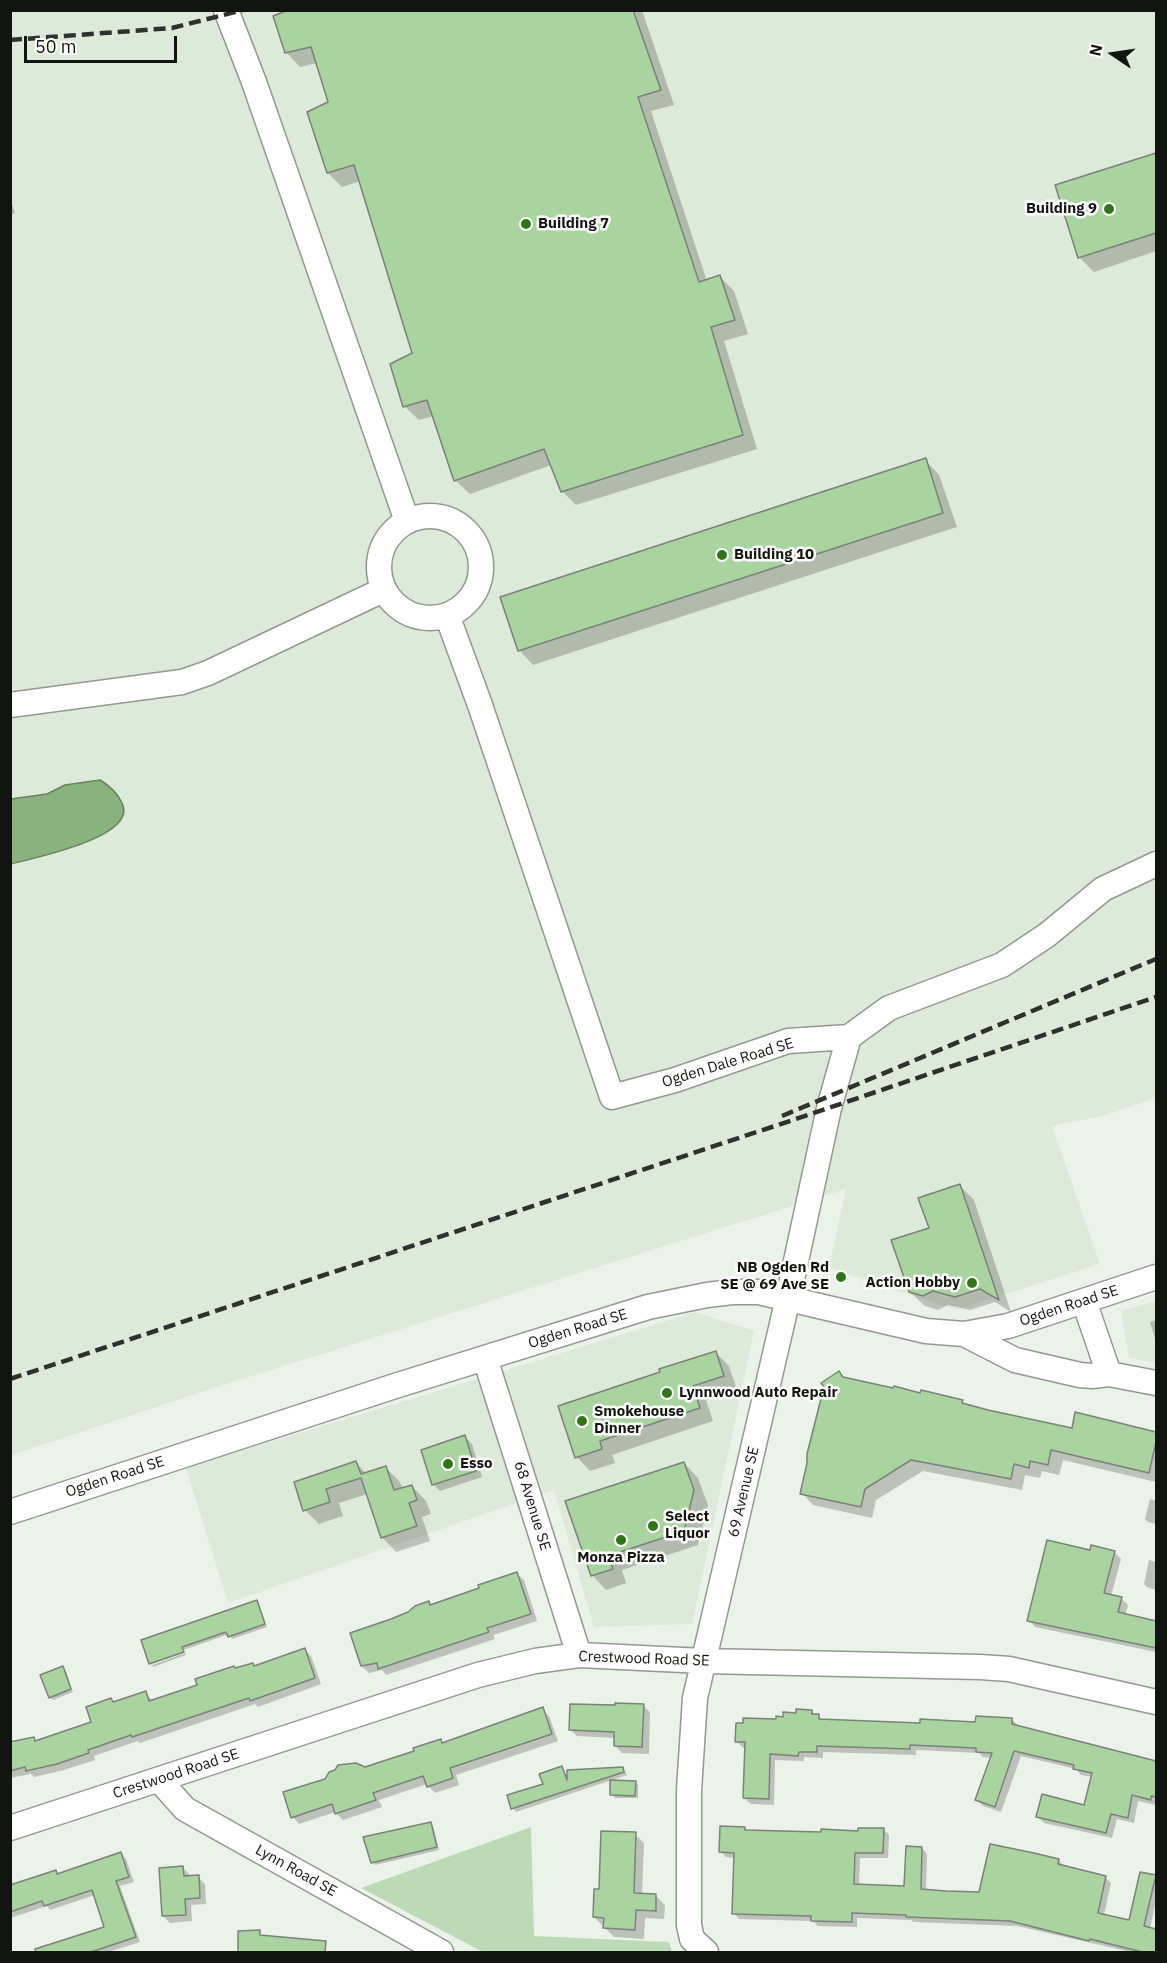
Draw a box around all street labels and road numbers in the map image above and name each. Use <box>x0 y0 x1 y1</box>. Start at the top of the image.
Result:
street label: Ogden Dale Road SE <box>660 1034 796 1092</box>
street label: Ogden Road SE <box>1017 1282 1121 1330</box>
street label: Ogden Road SE <box>526 1305 630 1353</box>
street label: 69 Avenue SE <box>725 1445 763 1539</box>
street label: Ogden Road SE <box>63 1453 167 1501</box>
street label: 68 Avenue SE <box>510 1459 554 1553</box>
street label: Crestwood Road SE <box>578 1648 710 1670</box>
street label: Crestwood Road SE <box>111 1745 241 1803</box>
street label: Lynn Road SE <box>252 1841 340 1901</box>

